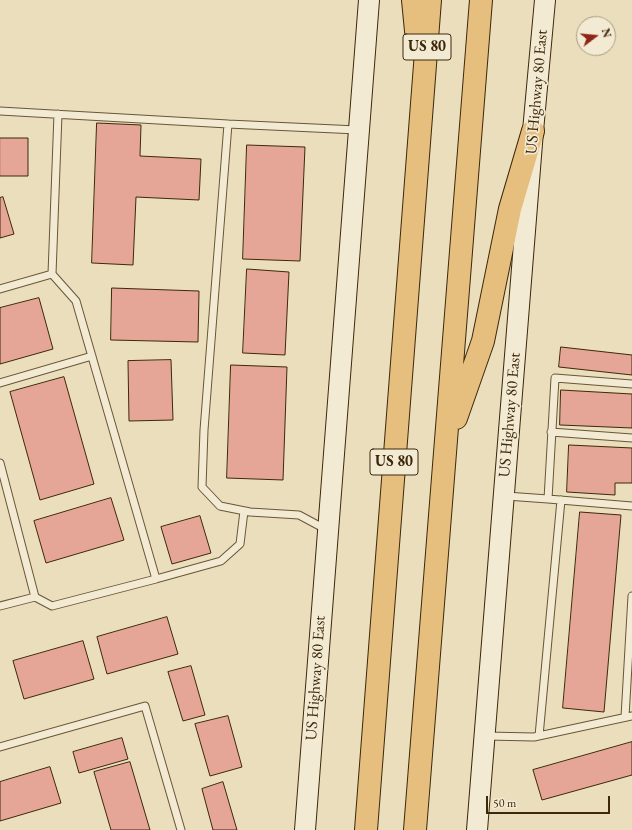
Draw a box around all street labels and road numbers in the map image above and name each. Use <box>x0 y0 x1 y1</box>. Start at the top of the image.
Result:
street label: US Highway 80 East <box>522 29 552 155</box>
road number: US 80 <box>403 34 451 60</box>
street label: US Highway 80 East <box>495 352 525 478</box>
road number: US 80 <box>370 449 418 475</box>
street label: US Highway 80 East <box>302 615 330 741</box>

